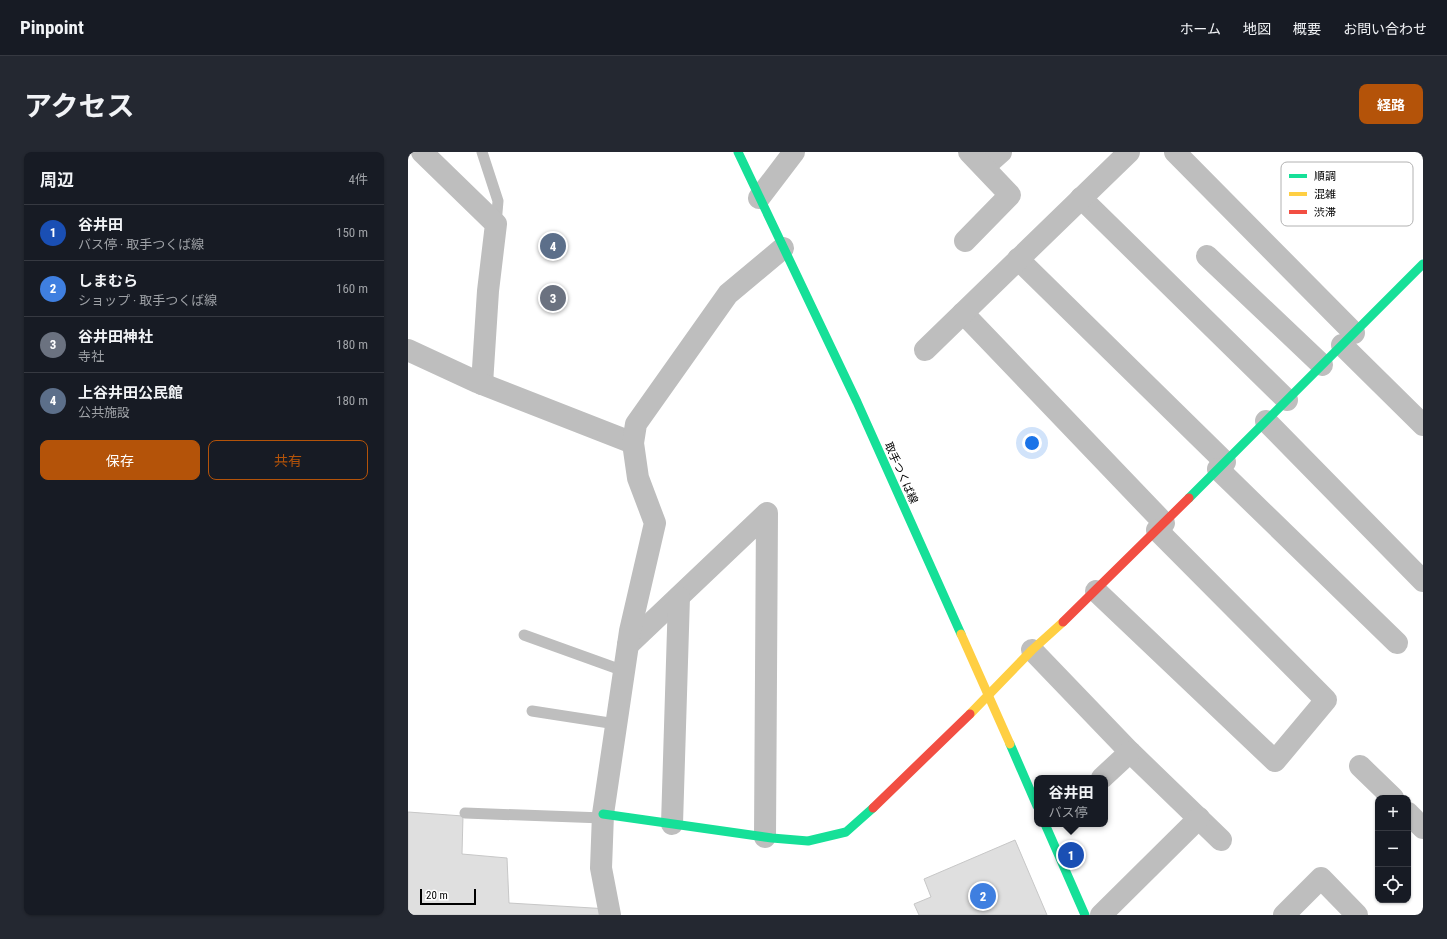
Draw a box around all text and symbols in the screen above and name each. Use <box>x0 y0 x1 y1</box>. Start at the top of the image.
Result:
text: Pinpoint <box>20 16 84 39</box>
text: ホーム <box>1179 21 1221 37</box>
text: 地図 <box>1243 21 1271 37</box>
text: 概要 <box>1293 21 1321 37</box>
text: お問い合わせ <box>1343 21 1427 37</box>
button: 経路 <box>1359 84 1423 124</box>
text: アクセス <box>24 90 135 123</box>
legend <box>1281 162 1413 226</box>
text: 周辺 <box>40 170 74 190</box>
text: 順調 <box>1314 170 1336 183</box>
text: 4件 <box>349 172 368 187</box>
text: 混雑 <box>1314 188 1336 201</box>
text: 渋滞 <box>1314 206 1336 219</box>
text: 谷井田 <box>78 216 123 234</box>
text: 1 <box>50 225 56 240</box>
text: 150 m <box>336 225 368 240</box>
pin: 4 <box>540 231 566 261</box>
text: バス停 · 取手つくば線 <box>78 237 204 252</box>
text: しまむら <box>78 272 138 290</box>
text: 2 <box>50 281 56 296</box>
text: 160 m <box>336 281 368 296</box>
pin: 3 <box>540 283 566 313</box>
text: ショップ · 取手つくば線 <box>78 293 217 308</box>
text: 谷井田神社 <box>78 328 153 346</box>
text: 3 <box>50 337 56 352</box>
text: 180 m <box>336 337 368 352</box>
text: 寺社 <box>78 349 104 364</box>
text: 上谷井田公民館 <box>78 384 183 402</box>
text: 4 <box>50 393 56 408</box>
text: 180 m <box>336 393 368 408</box>
text: 公共施設 <box>78 405 130 420</box>
your location <box>1022 433 1042 453</box>
button: 保存 <box>40 440 200 480</box>
button: 共有 <box>208 440 368 480</box>
street label: 取手つくば線 <box>882 440 920 506</box>
popup <box>1034 775 1108 827</box>
text: 谷井田 <box>1048 784 1094 802</box>
map controls <box>1375 795 1411 903</box>
button: + <box>1375 795 1411 831</box>
text: バス停 <box>1048 805 1088 820</box>
button: − <box>1375 831 1411 867</box>
pin: 1 <box>1058 840 1084 870</box>
button: locate <box>1375 867 1411 903</box>
pin: 2 <box>970 881 996 911</box>
scale bar <box>420 887 476 906</box>
text: 20 m <box>426 889 448 902</box>

